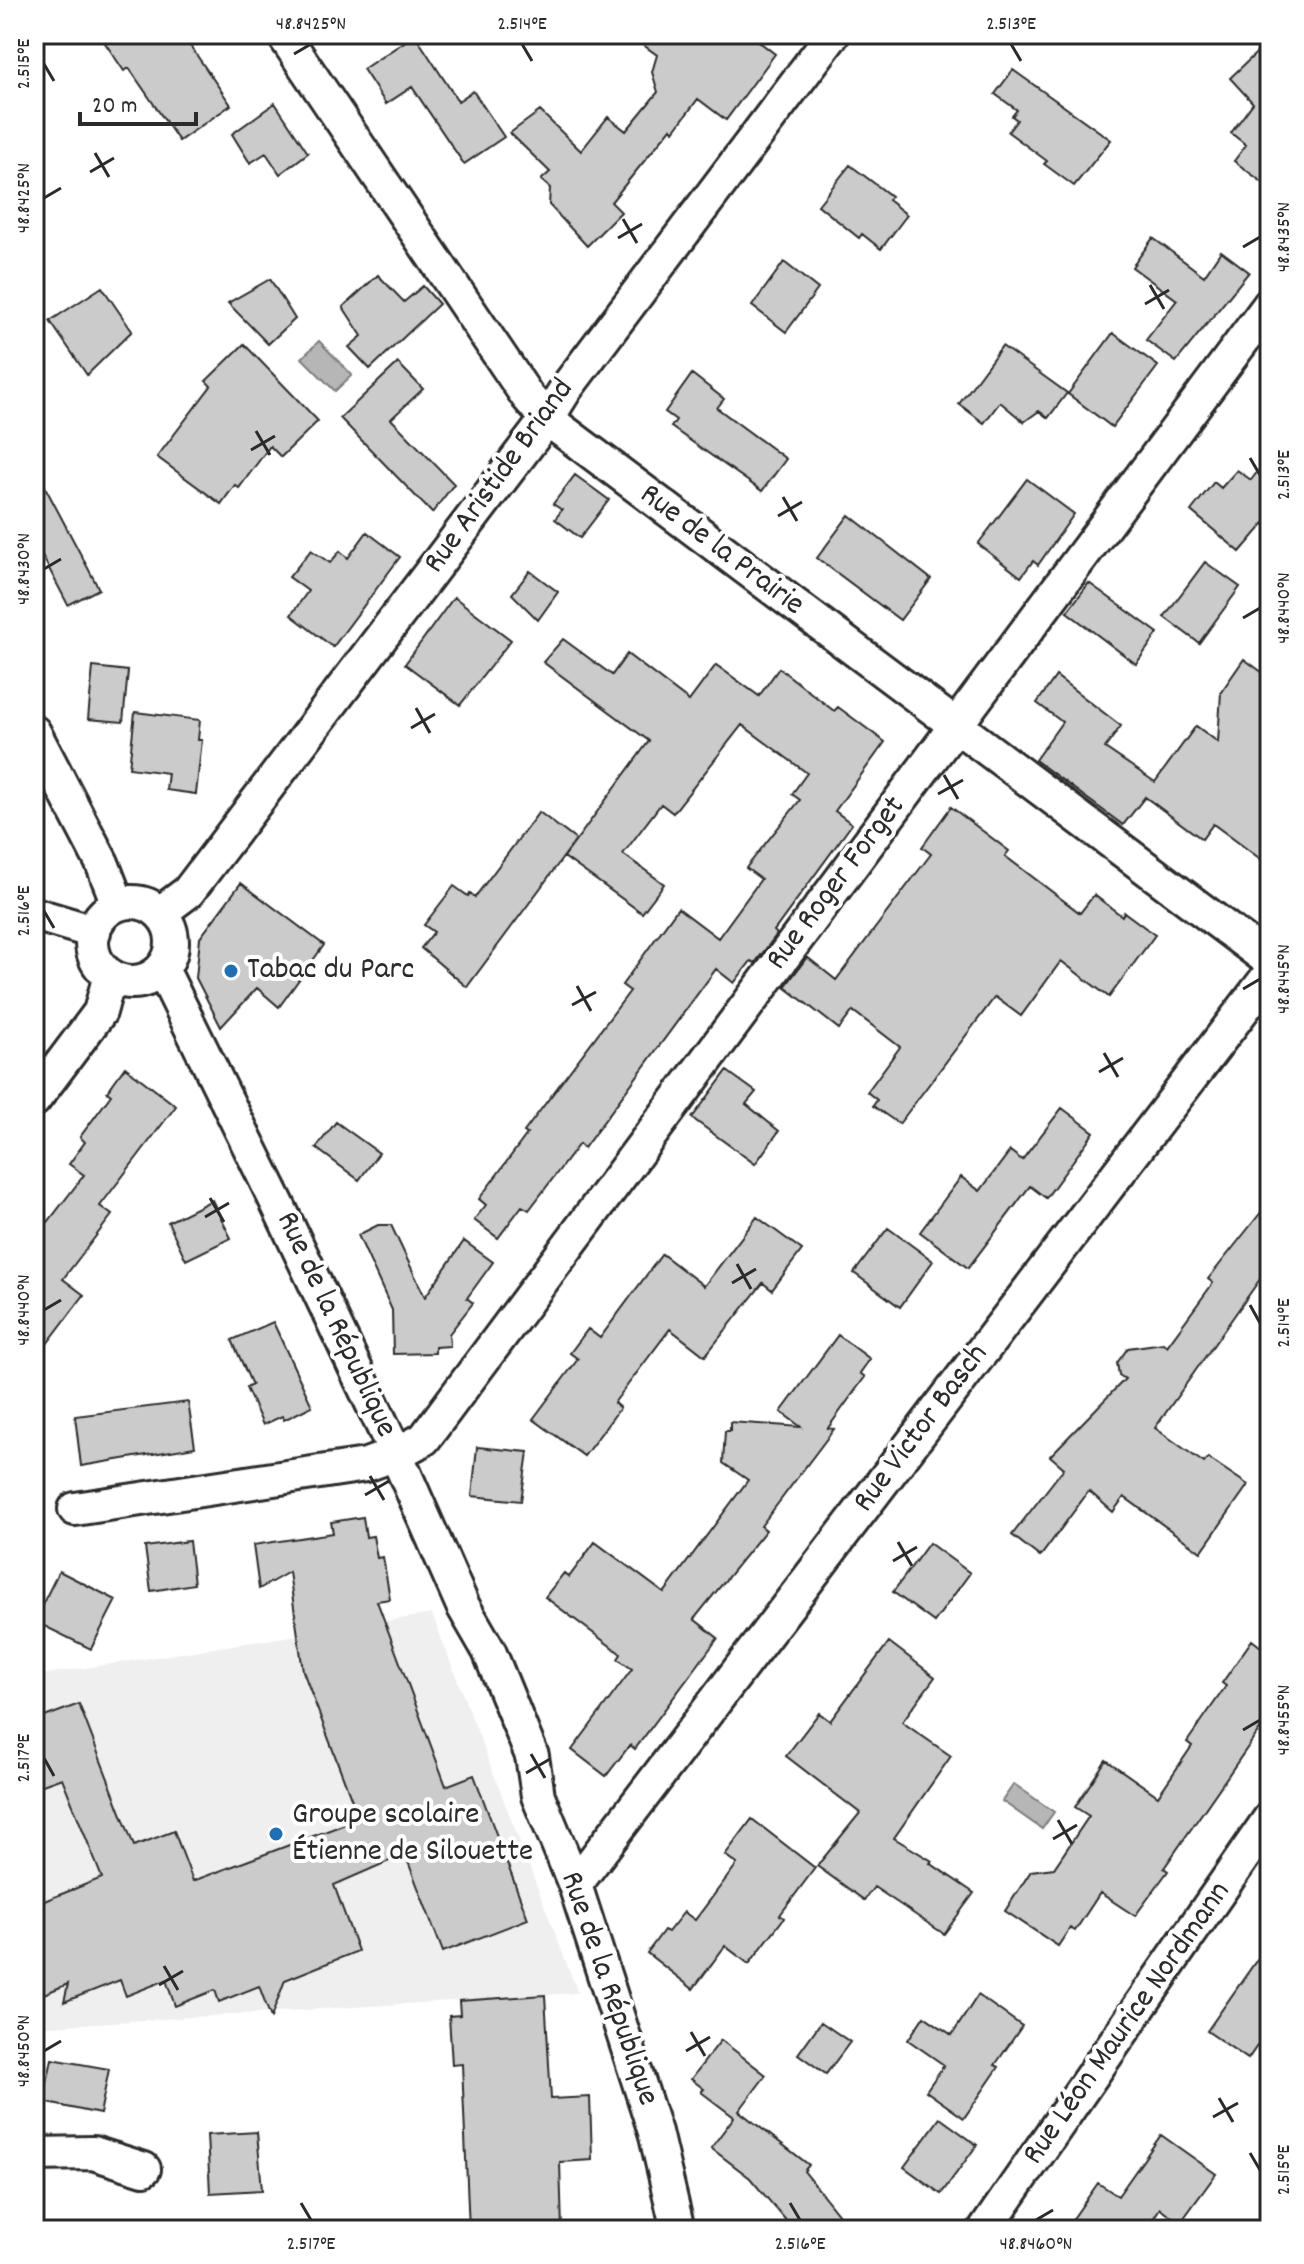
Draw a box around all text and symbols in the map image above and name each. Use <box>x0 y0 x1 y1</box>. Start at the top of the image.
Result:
text: 48.8425°N <box>276 11 346 39</box>
text: 2.514°E <box>497 11 547 39</box>
text: 2.513°E <box>986 11 1036 39</box>
text: 2.515°E <box>11 39 39 89</box>
scale bar <box>80 76 196 126</box>
text: 20 m <box>92 90 138 124</box>
text: 48.8425°N <box>11 163 39 233</box>
text: 48.8435°N <box>1271 202 1299 272</box>
street label: Rue Aristide Briand <box>413 370 587 584</box>
text: 2.513°E <box>1271 450 1299 500</box>
street label: Rue de la Prairie <box>629 474 813 628</box>
text: 48.8430°N <box>11 533 39 605</box>
text: 48.8440°N <box>1271 572 1299 644</box>
street label: Rue Roger Forget <box>756 787 918 981</box>
text: 2.516°E <box>11 886 39 937</box>
text: 48.8445°N <box>1271 944 1299 1014</box>
place label: Tabac du Parc <box>247 948 414 994</box>
marker: Tabac du Parc <box>222 962 240 980</box>
street label: Rue de la République <box>262 1204 408 1446</box>
text: 48.8440°N <box>11 1274 39 1346</box>
text: 2.514°E <box>1271 1298 1299 1348</box>
street label: Rue Victor Basch <box>843 1335 1001 1523</box>
text: 48.8455°N <box>1271 1685 1299 1755</box>
text: 2.517°E <box>11 1734 39 1782</box>
place label: Groupe scolaire Étienne de Silouette <box>292 1793 533 1876</box>
marker: Groupe scolaire Étienne de Silouette <box>267 1825 285 1843</box>
street label: Rue de la République <box>546 1866 670 2112</box>
street label: Rue Léon Maurice Nordmann <box>1012 1873 1244 2175</box>
text: 48.8450°N <box>11 2015 39 2087</box>
text: 2.515°E <box>1271 2145 1299 2195</box>
text: 2.517°E <box>287 2231 335 2259</box>
text: 2.516°E <box>775 2231 826 2259</box>
text: 48.8460°N <box>1000 2231 1072 2259</box>

